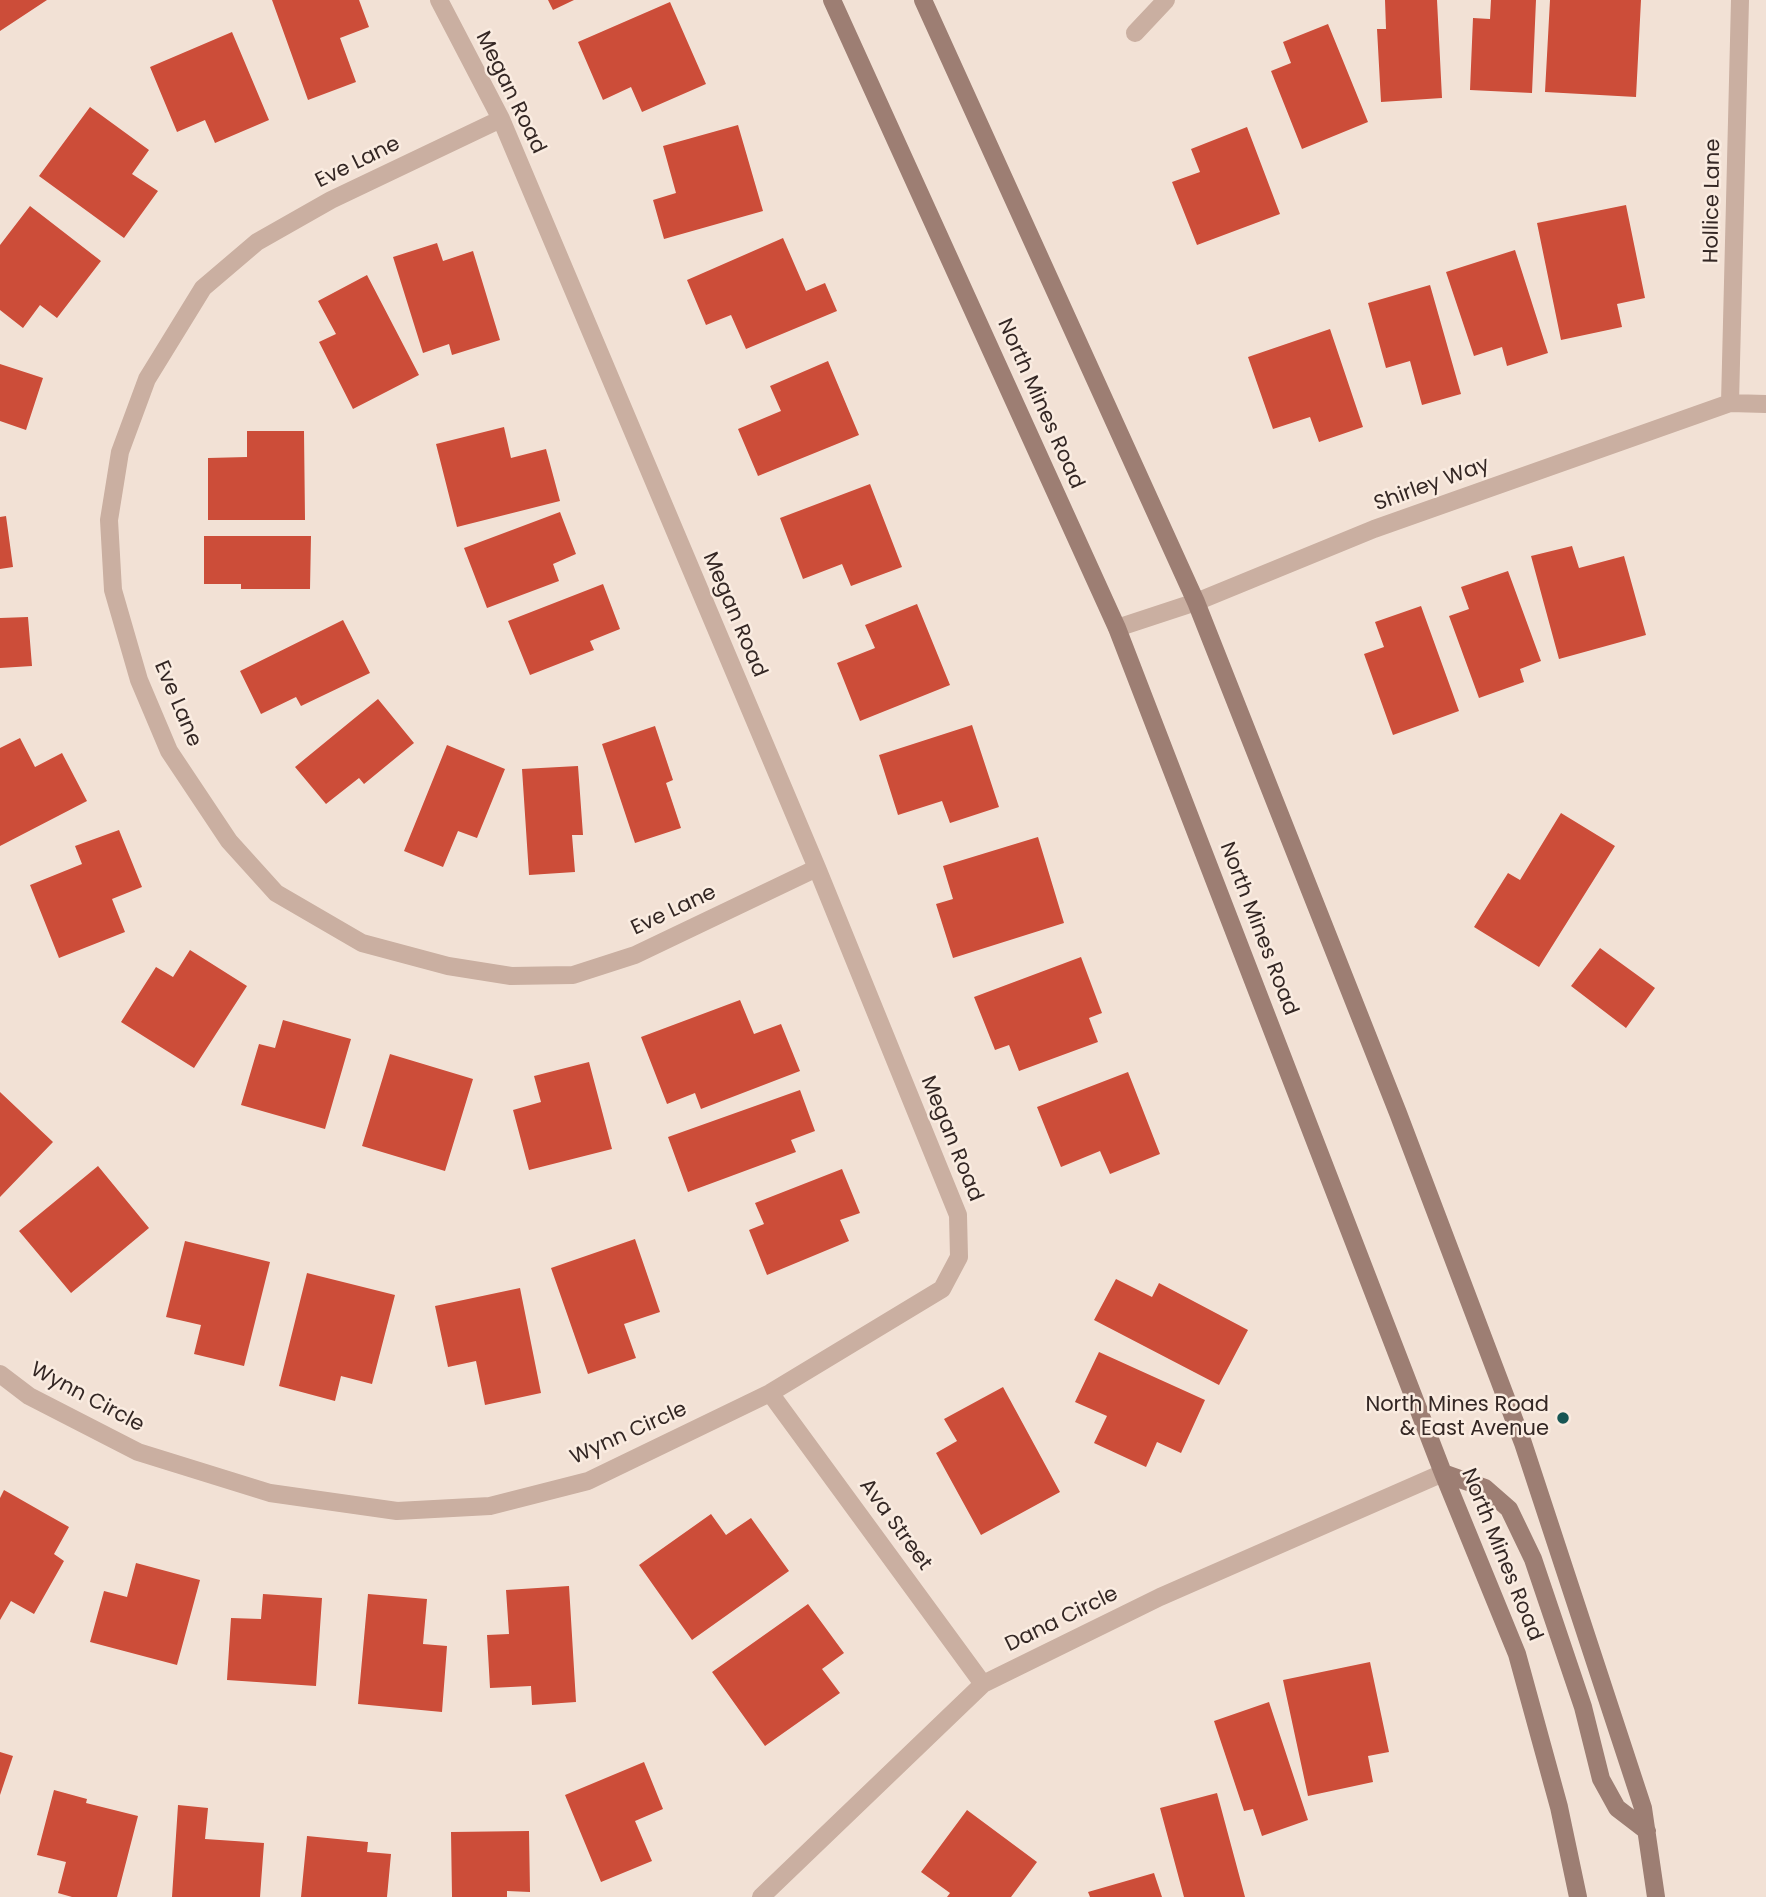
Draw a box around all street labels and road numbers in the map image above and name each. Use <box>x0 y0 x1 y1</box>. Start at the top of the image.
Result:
street label: Megan Road <box>469 28 551 158</box>
street label: Eve Lane <box>312 132 404 194</box>
street label: Hollice Lane <box>1699 139 1727 263</box>
street label: North Mines Road <box>991 315 1089 493</box>
street label: Shirley Way <box>1371 452 1493 518</box>
street label: Megan Road <box>696 549 772 681</box>
street label: Eve Lane <box>148 657 206 751</box>
street label: North Mines Road <box>1213 839 1303 1019</box>
street label: Eve Lane <box>627 880 721 942</box>
street label: Megan Road <box>914 1073 988 1205</box>
street label: Wynn Circle <box>26 1358 148 1438</box>
street label: Wynn Circle <box>567 1397 691 1471</box>
street label: North Mines Road <box>1455 1465 1547 1645</box>
street label: Ava Street <box>853 1474 937 1576</box>
street label: Dana Circle <box>1001 1582 1123 1658</box>

